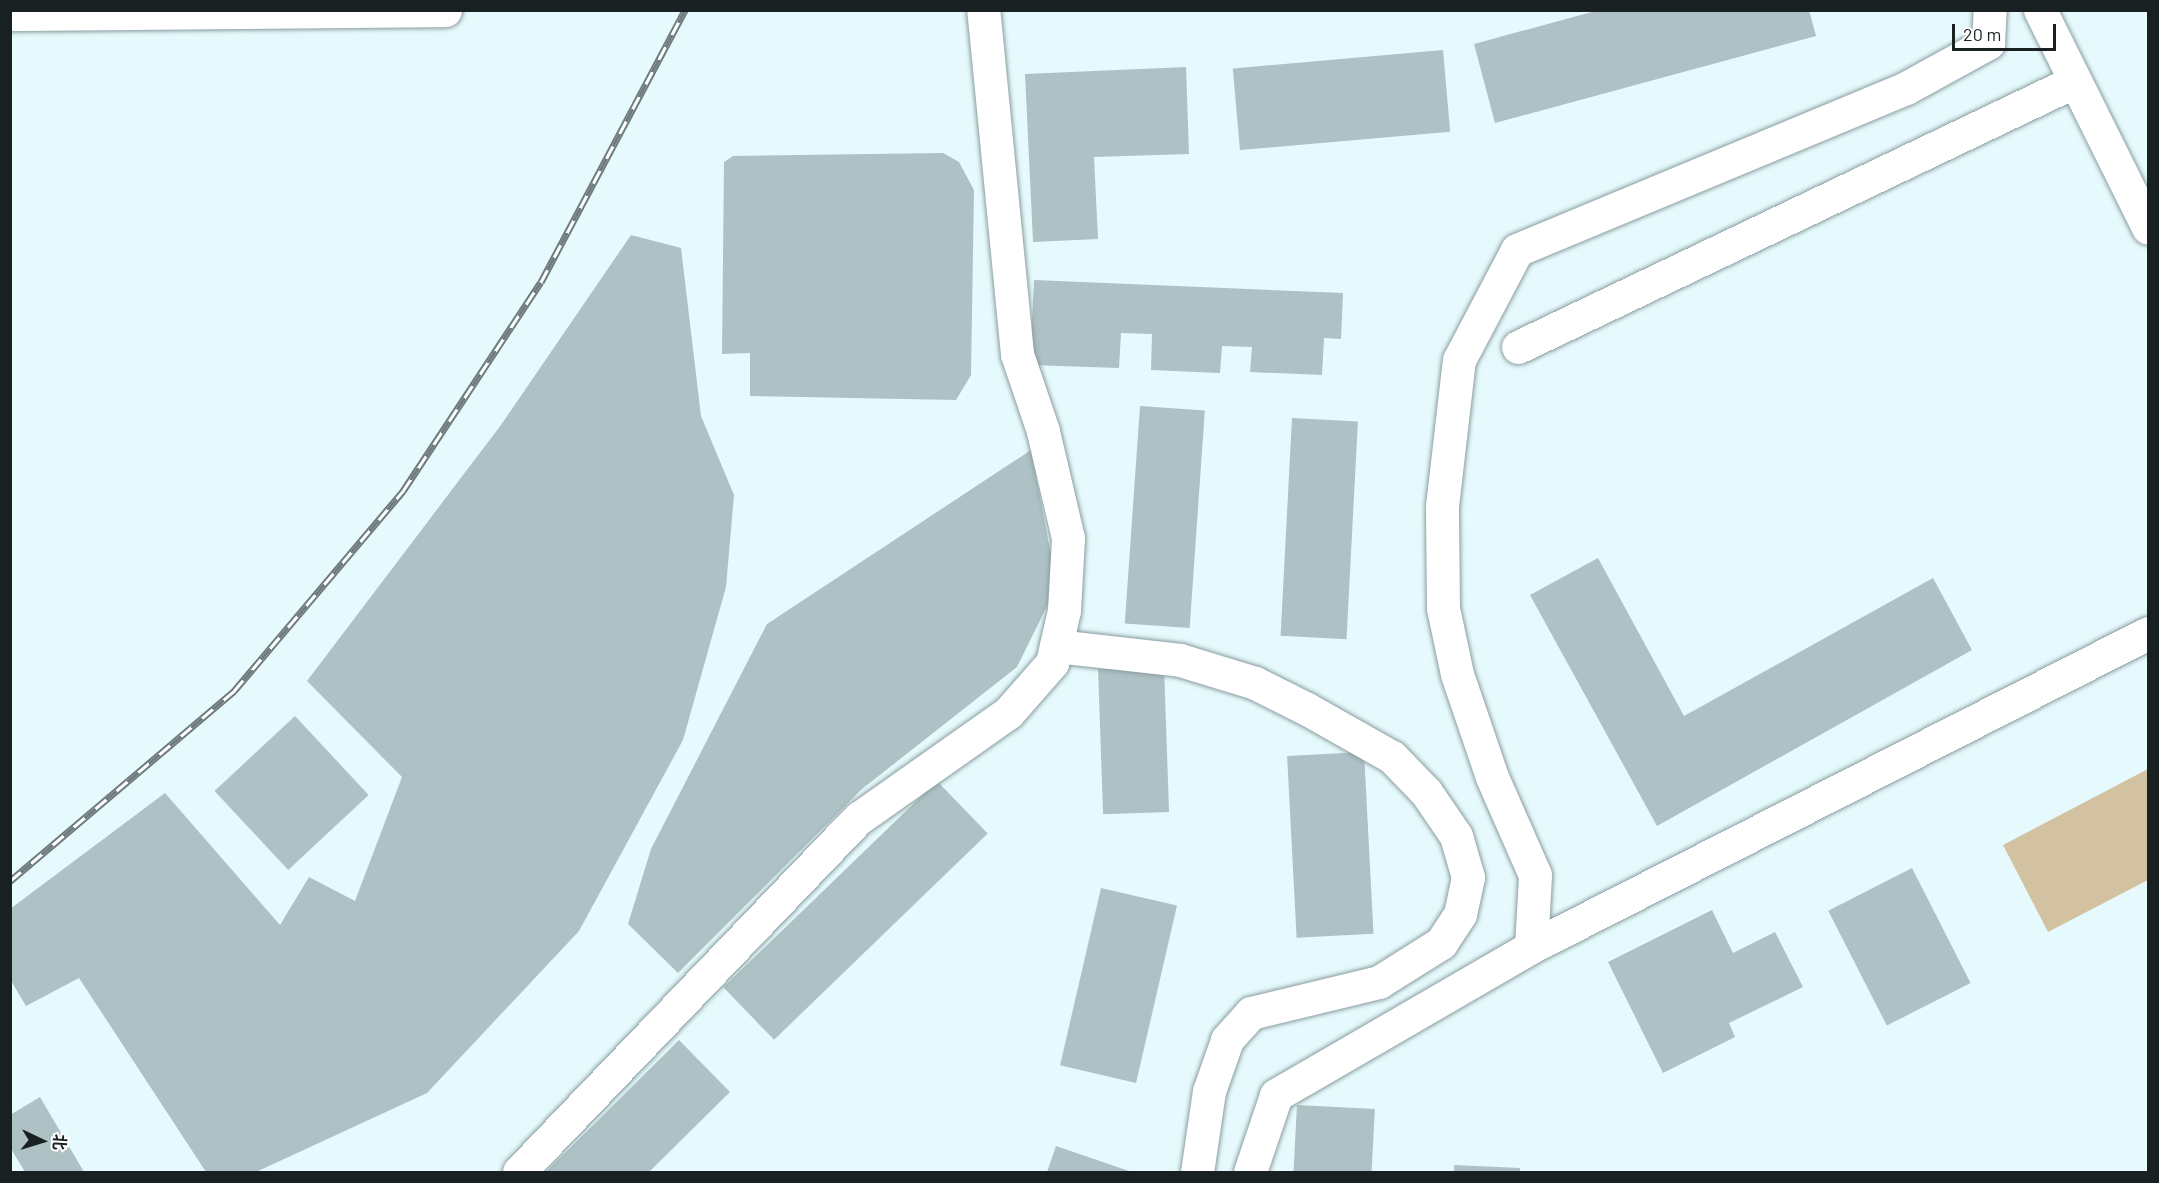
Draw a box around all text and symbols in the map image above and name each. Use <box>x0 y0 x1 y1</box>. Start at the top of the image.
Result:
scale bar <box>1955 12 2058 50</box>
text: 20 m <box>1963 23 2001 45</box>
north arrow <box>12 1111 72 1171</box>
text: 北 <box>50 1134 70 1151</box>

